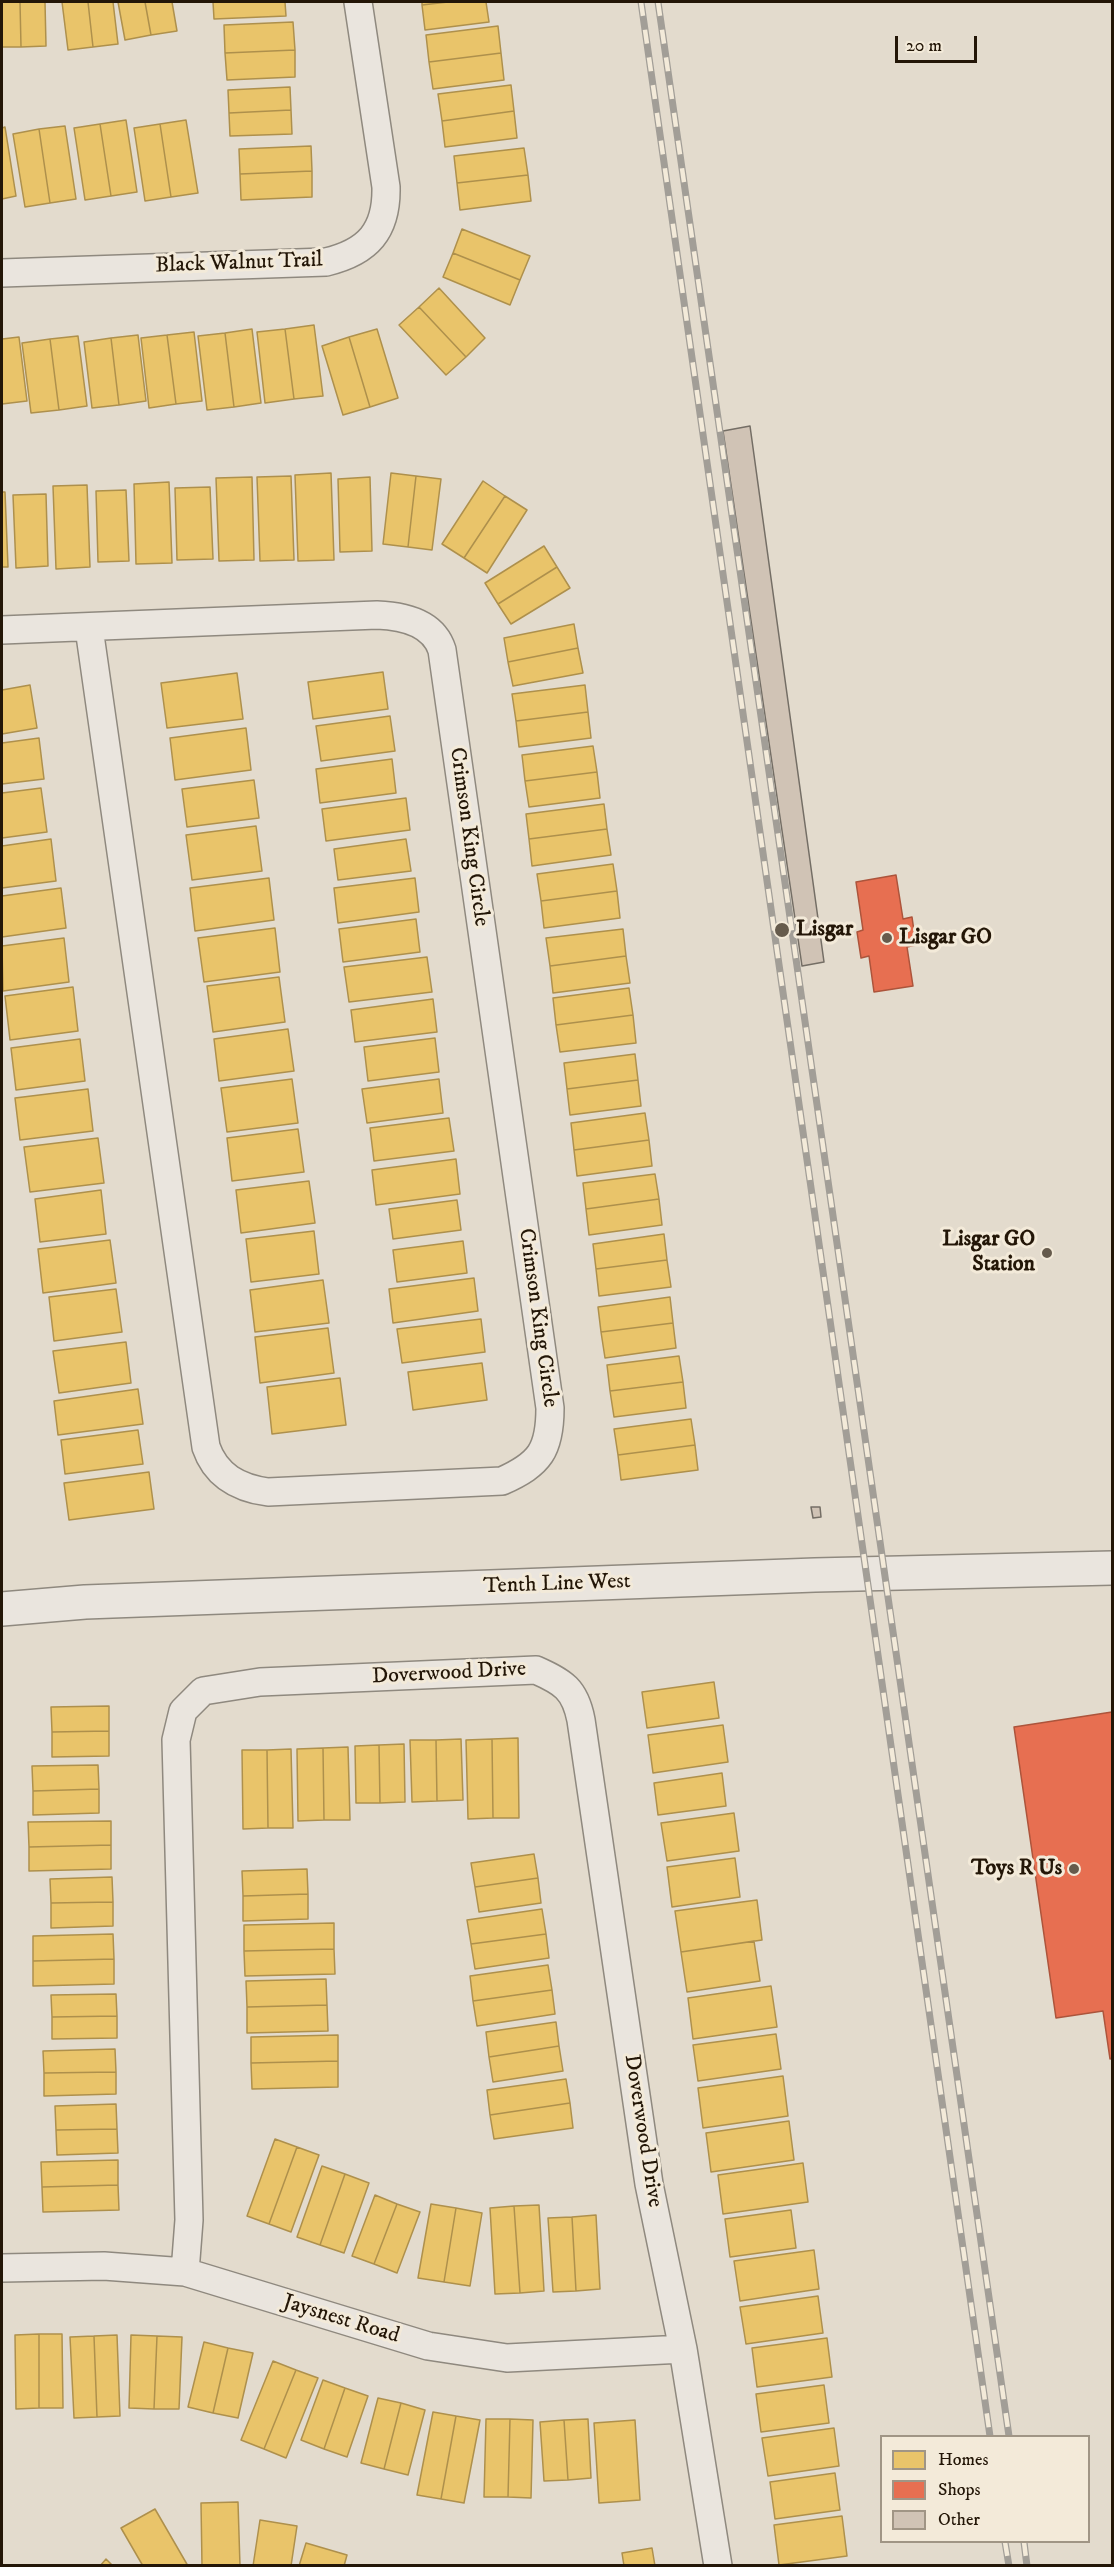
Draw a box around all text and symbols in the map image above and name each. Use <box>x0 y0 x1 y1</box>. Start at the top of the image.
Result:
scale bar <box>898 24 980 62</box>
text: 20 m <box>906 35 942 57</box>
street label: Black Walnut Trail <box>155 248 323 280</box>
street label: Crimson King Circle <box>442 746 494 928</box>
place label: Lisgar <box>796 917 853 943</box>
marker: Lisgar <box>773 921 791 939</box>
place label: Lisgar GO <box>899 925 992 951</box>
marker: Lisgar GO <box>880 931 894 945</box>
street label: Crimson King Circle <box>511 1227 563 1409</box>
place label: Lisgar GO Station <box>942 1227 1035 1278</box>
marker: Lisgar GO Station <box>1040 1246 1054 1260</box>
street label: Tenth Line West <box>483 1569 631 1601</box>
street label: Doverwood Drive <box>371 1657 527 1691</box>
place label: Toys R Us <box>971 1856 1062 1882</box>
marker: Toys R Us <box>1067 1862 1081 1876</box>
street label: Doverwood Drive <box>617 2053 667 2209</box>
street label: Jaysnest Road <box>280 2290 402 2350</box>
legend <box>880 2435 1090 2543</box>
text: Homes <box>938 2449 989 2471</box>
text: Shops <box>938 2479 981 2501</box>
text: Other <box>938 2509 980 2531</box>

